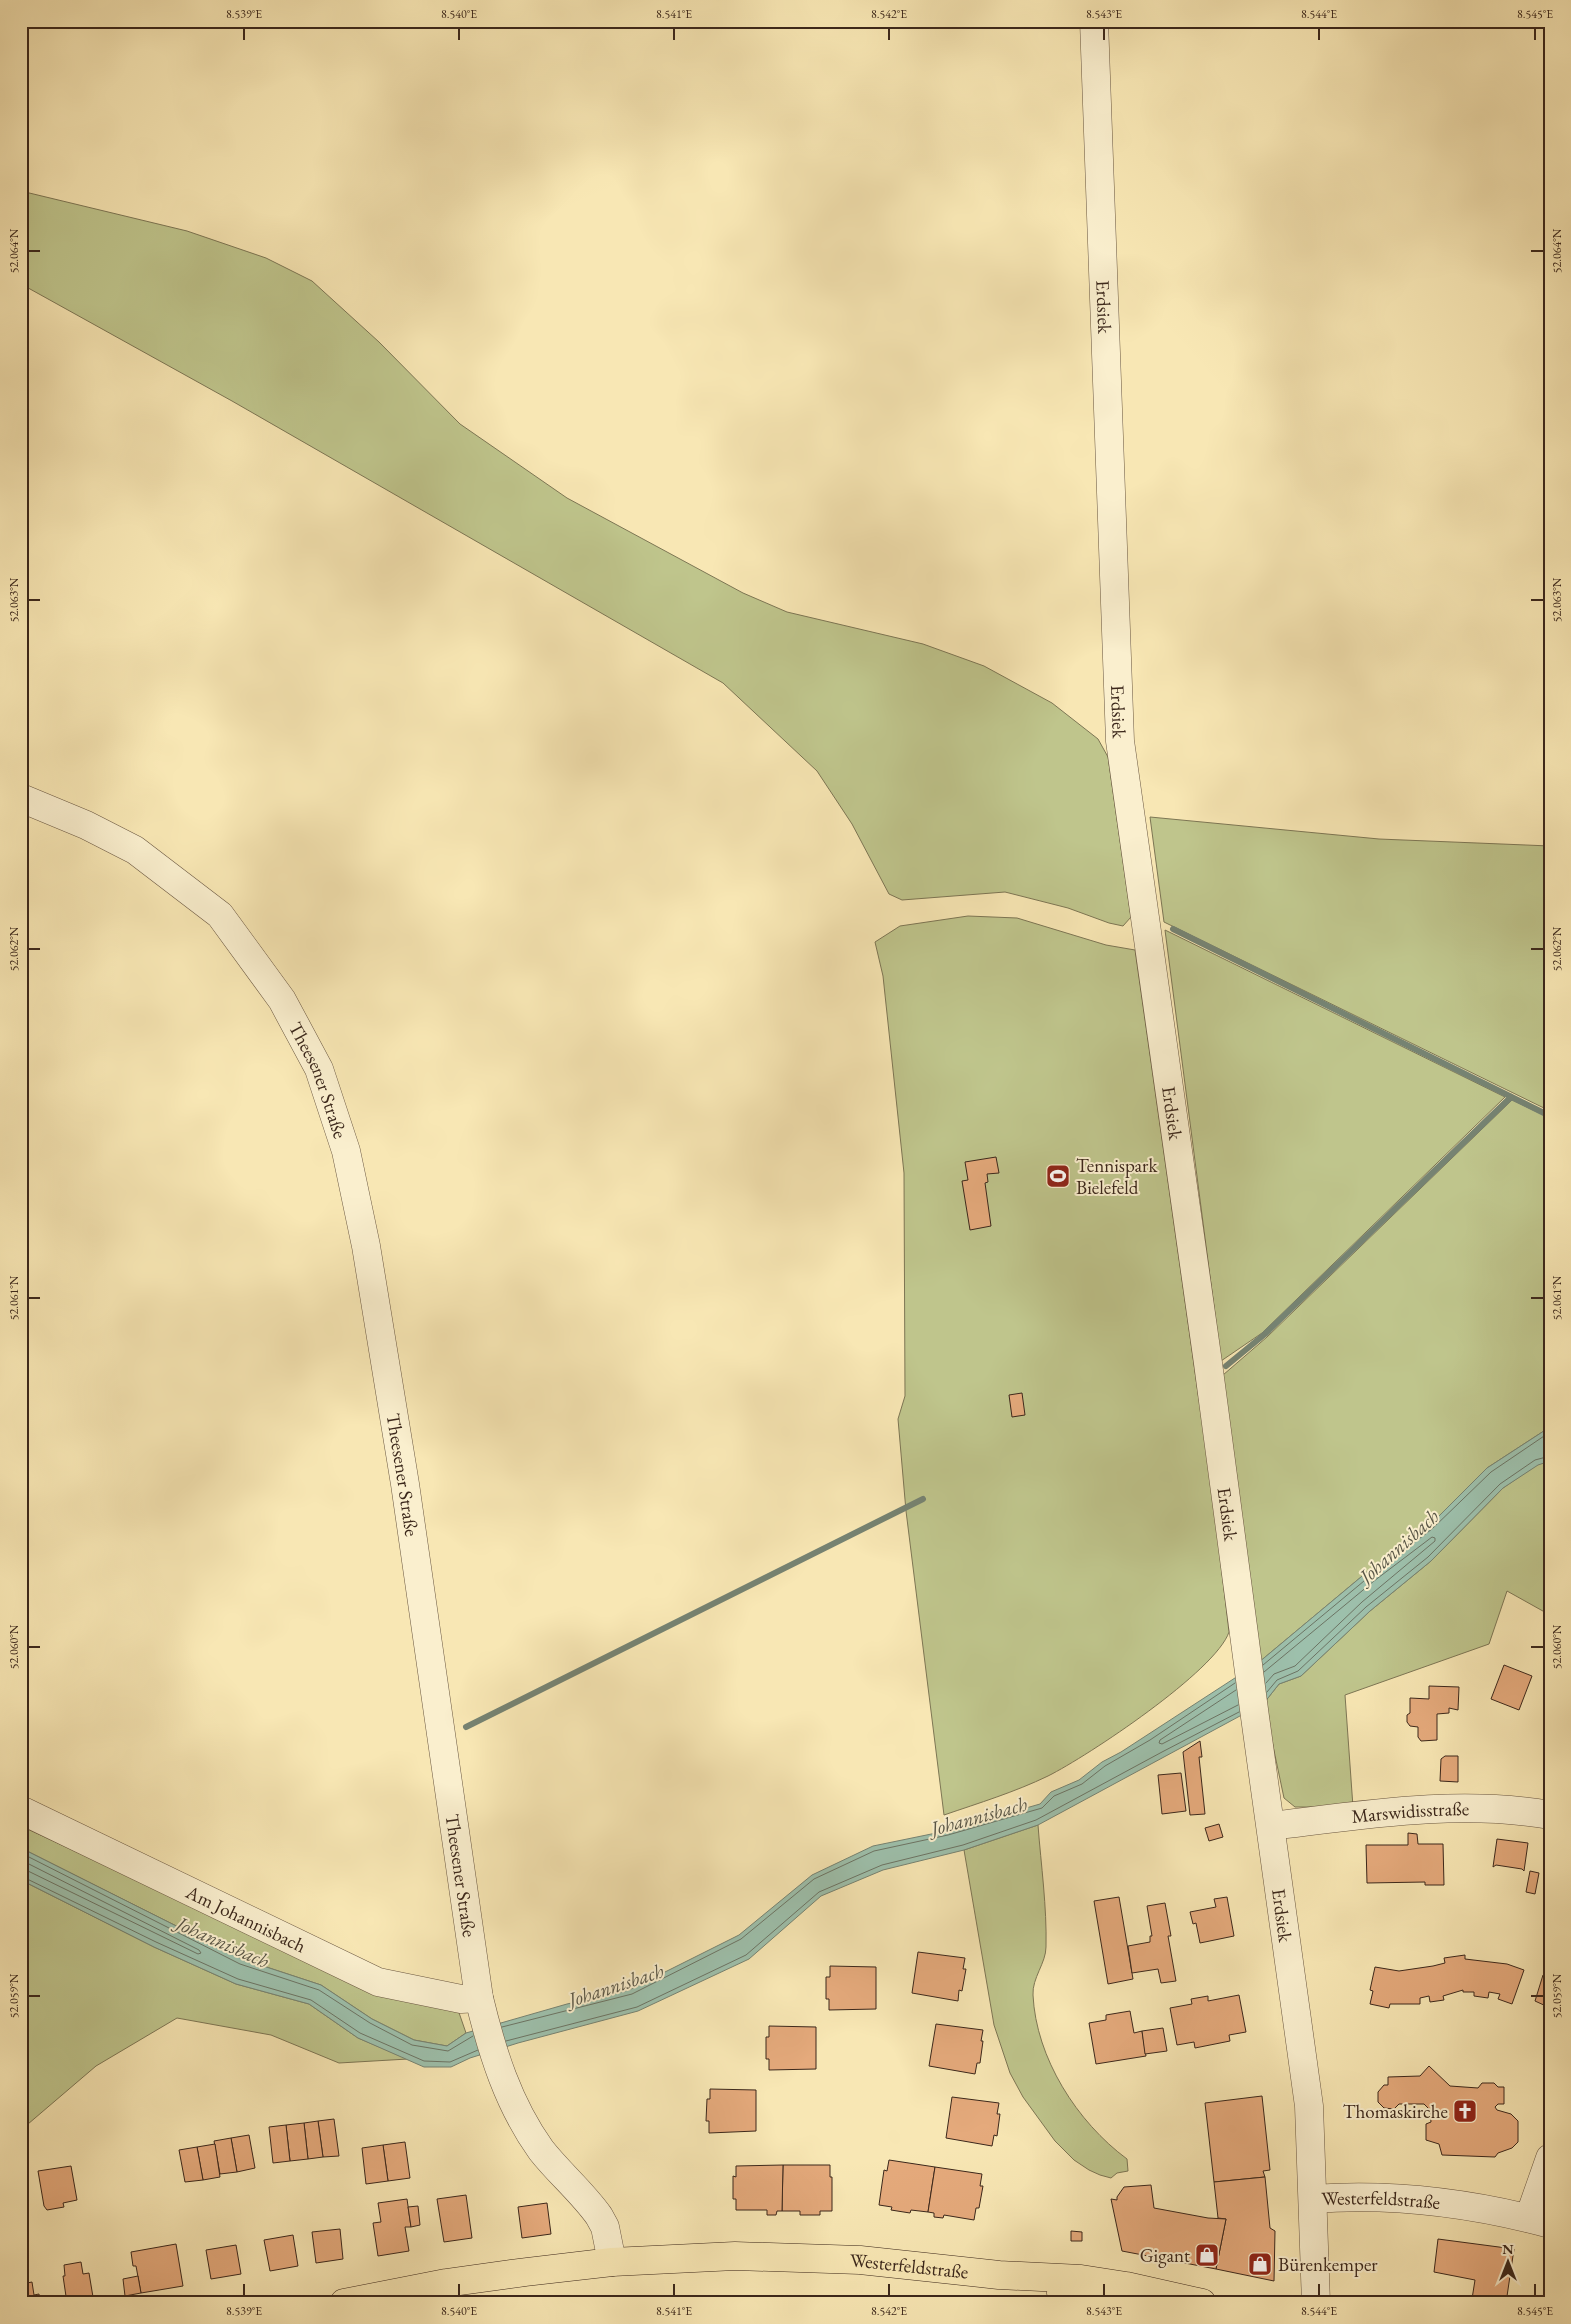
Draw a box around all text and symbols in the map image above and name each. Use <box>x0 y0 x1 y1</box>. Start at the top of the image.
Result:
text: 8.539°E <box>226 6 262 22</box>
text: 8.540°E <box>441 6 477 22</box>
text: 8.541°E <box>656 6 692 22</box>
text: 8.542°E <box>871 6 907 22</box>
text: 8.543°E <box>1086 6 1122 22</box>
text: 8.544°E <box>1301 6 1337 22</box>
text: 8.545°E <box>1517 6 1553 22</box>
text: 52.064°N <box>6 228 22 273</box>
text: 52.064°N <box>1549 228 1565 273</box>
street label: Erdsiek <box>1090 279 1117 335</box>
text: 52.063°N <box>6 577 22 622</box>
text: 52.063°N <box>1549 577 1565 622</box>
street label: Erdsiek <box>1105 684 1132 740</box>
text: 52.062°N <box>6 926 22 971</box>
text: 52.062°N <box>1549 926 1565 971</box>
street label: Theesener Straße <box>283 1018 353 1142</box>
street label: Erdsiek <box>1156 1084 1188 1142</box>
place label: Tennispark Bielefeld <box>1076 1153 1158 1200</box>
sports icon: Tennispark Bielefeld <box>1045 1163 1071 1189</box>
text: 52.061°N <box>6 1275 22 1320</box>
text: 52.061°N <box>1549 1275 1565 1320</box>
street label: Theesener Straße <box>381 1411 424 1538</box>
street label: Erdsiek <box>1212 1486 1244 1543</box>
water label: Johannisbach <box>1351 1503 1444 1591</box>
text: 52.060°N <box>6 1624 22 1669</box>
text: 52.060°N <box>1549 1624 1565 1669</box>
water label: Johannisbach <box>924 1791 1030 1842</box>
street label: Marswidisstraße <box>1350 1796 1469 1829</box>
street label: Theesener Straße <box>440 1812 482 1939</box>
street label: Am Johannisbach <box>183 1879 309 1957</box>
street label: Erdsiek <box>1266 1887 1298 1945</box>
water label: Johannisbach <box>173 1911 273 1973</box>
water label: Johannisbach <box>561 1957 667 2014</box>
text: 52.059°N <box>6 1973 22 2018</box>
text: 52.059°N <box>1549 1973 1565 2018</box>
church icon: Thomaskirche <box>1452 2098 1478 2124</box>
place label: Thomaskirche <box>1343 2099 1448 2124</box>
street label: Westerfeldstraße <box>1321 2185 1442 2215</box>
north arrow <box>1484 2236 1534 2286</box>
text: N <box>1502 2240 1514 2258</box>
shop icon: Gigant <box>1194 2242 1220 2268</box>
place label: Gigant <box>1140 2243 1190 2268</box>
street label: Westerfeldstraße <box>850 2248 970 2285</box>
shop icon: Bürenkemper <box>1247 2251 1273 2277</box>
place label: Bürenkemper <box>1278 2252 1378 2277</box>
text: 8.539°E <box>226 2303 262 2319</box>
text: 8.540°E <box>441 2303 477 2319</box>
text: 8.541°E <box>656 2303 692 2319</box>
text: 8.542°E <box>871 2303 907 2319</box>
text: 8.543°E <box>1086 2303 1122 2319</box>
text: 8.544°E <box>1301 2303 1337 2319</box>
text: 8.545°E <box>1517 2303 1553 2319</box>

